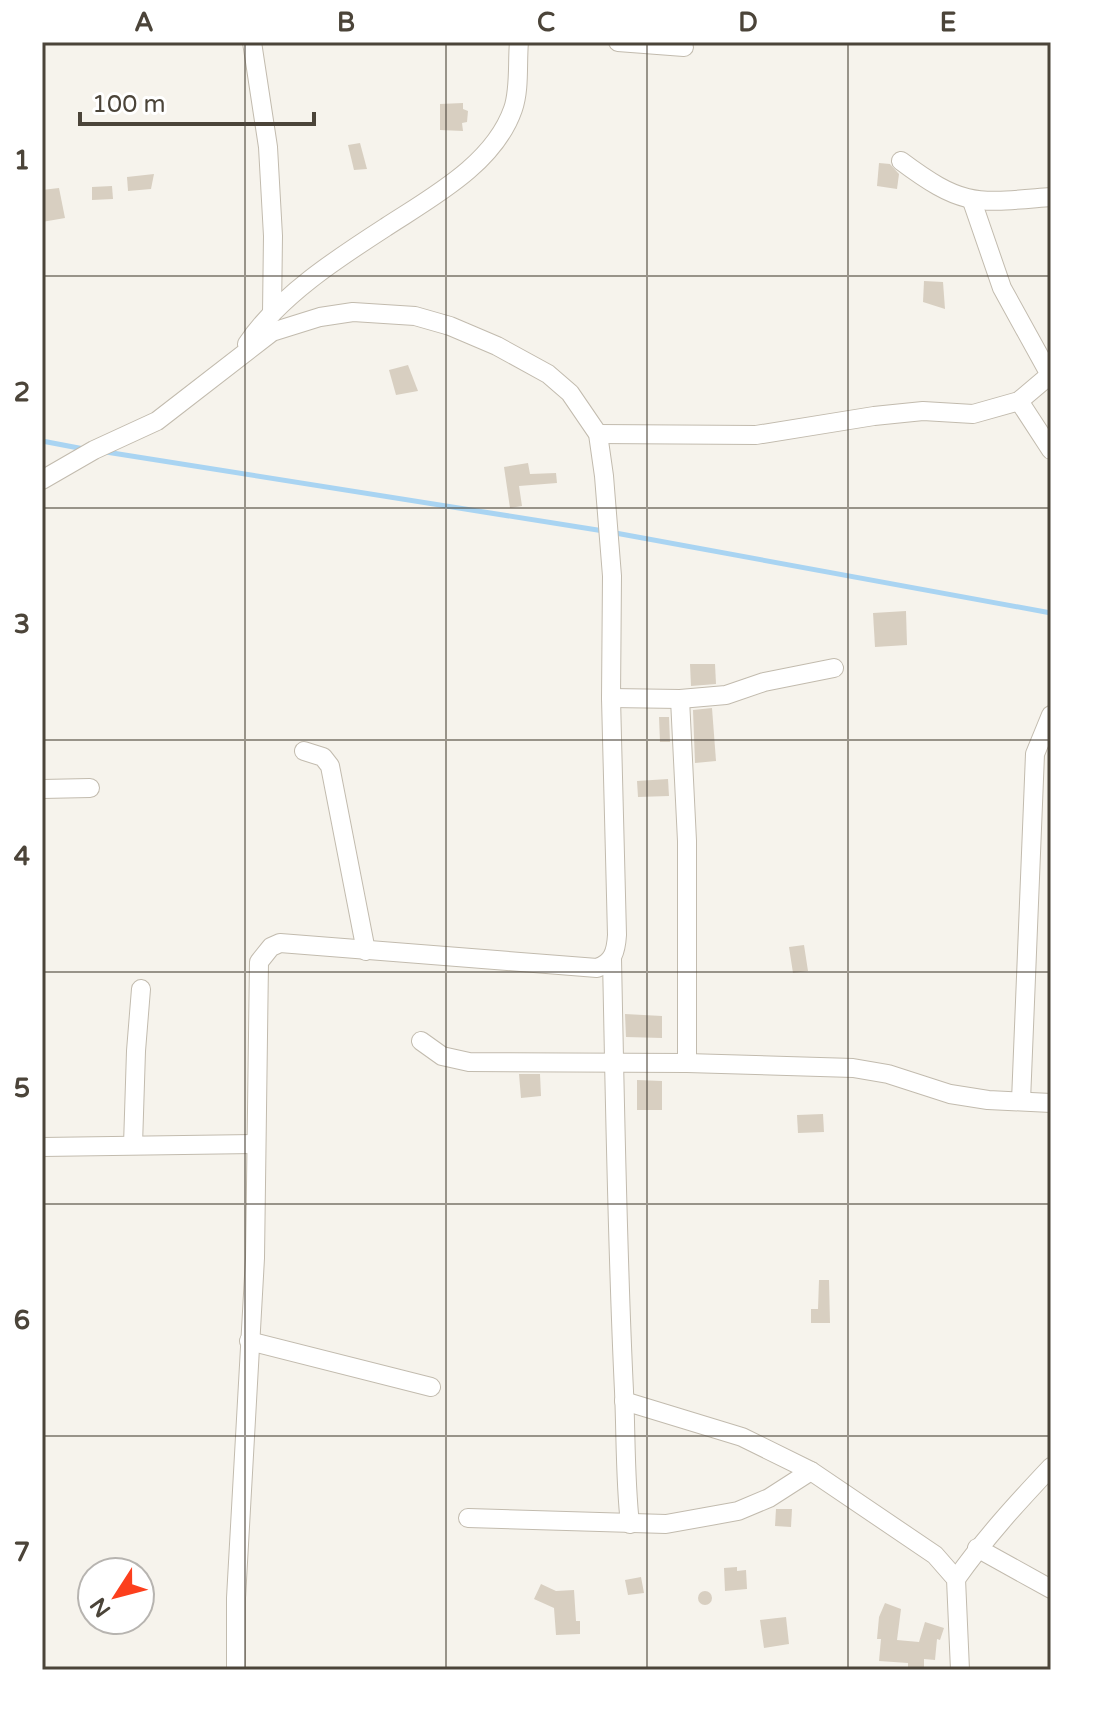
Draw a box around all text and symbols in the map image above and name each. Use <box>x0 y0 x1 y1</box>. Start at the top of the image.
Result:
text: A <box>134 7 154 38</box>
text: B <box>337 7 355 38</box>
text: C <box>537 7 555 38</box>
text: D <box>738 7 758 38</box>
text: E <box>940 7 956 38</box>
scale bar <box>80 76 314 126</box>
text: 100 m <box>92 90 166 119</box>
text: 1 <box>14 145 30 176</box>
text: 2 <box>14 377 30 408</box>
text: 3 <box>14 609 30 640</box>
text: 4 <box>14 841 30 872</box>
text: 5 <box>14 1073 30 1104</box>
text: 6 <box>14 1305 30 1336</box>
text: 7 <box>14 1537 30 1568</box>
north arrow <box>76 1556 156 1636</box>
text: N <box>85 1592 116 1622</box>

